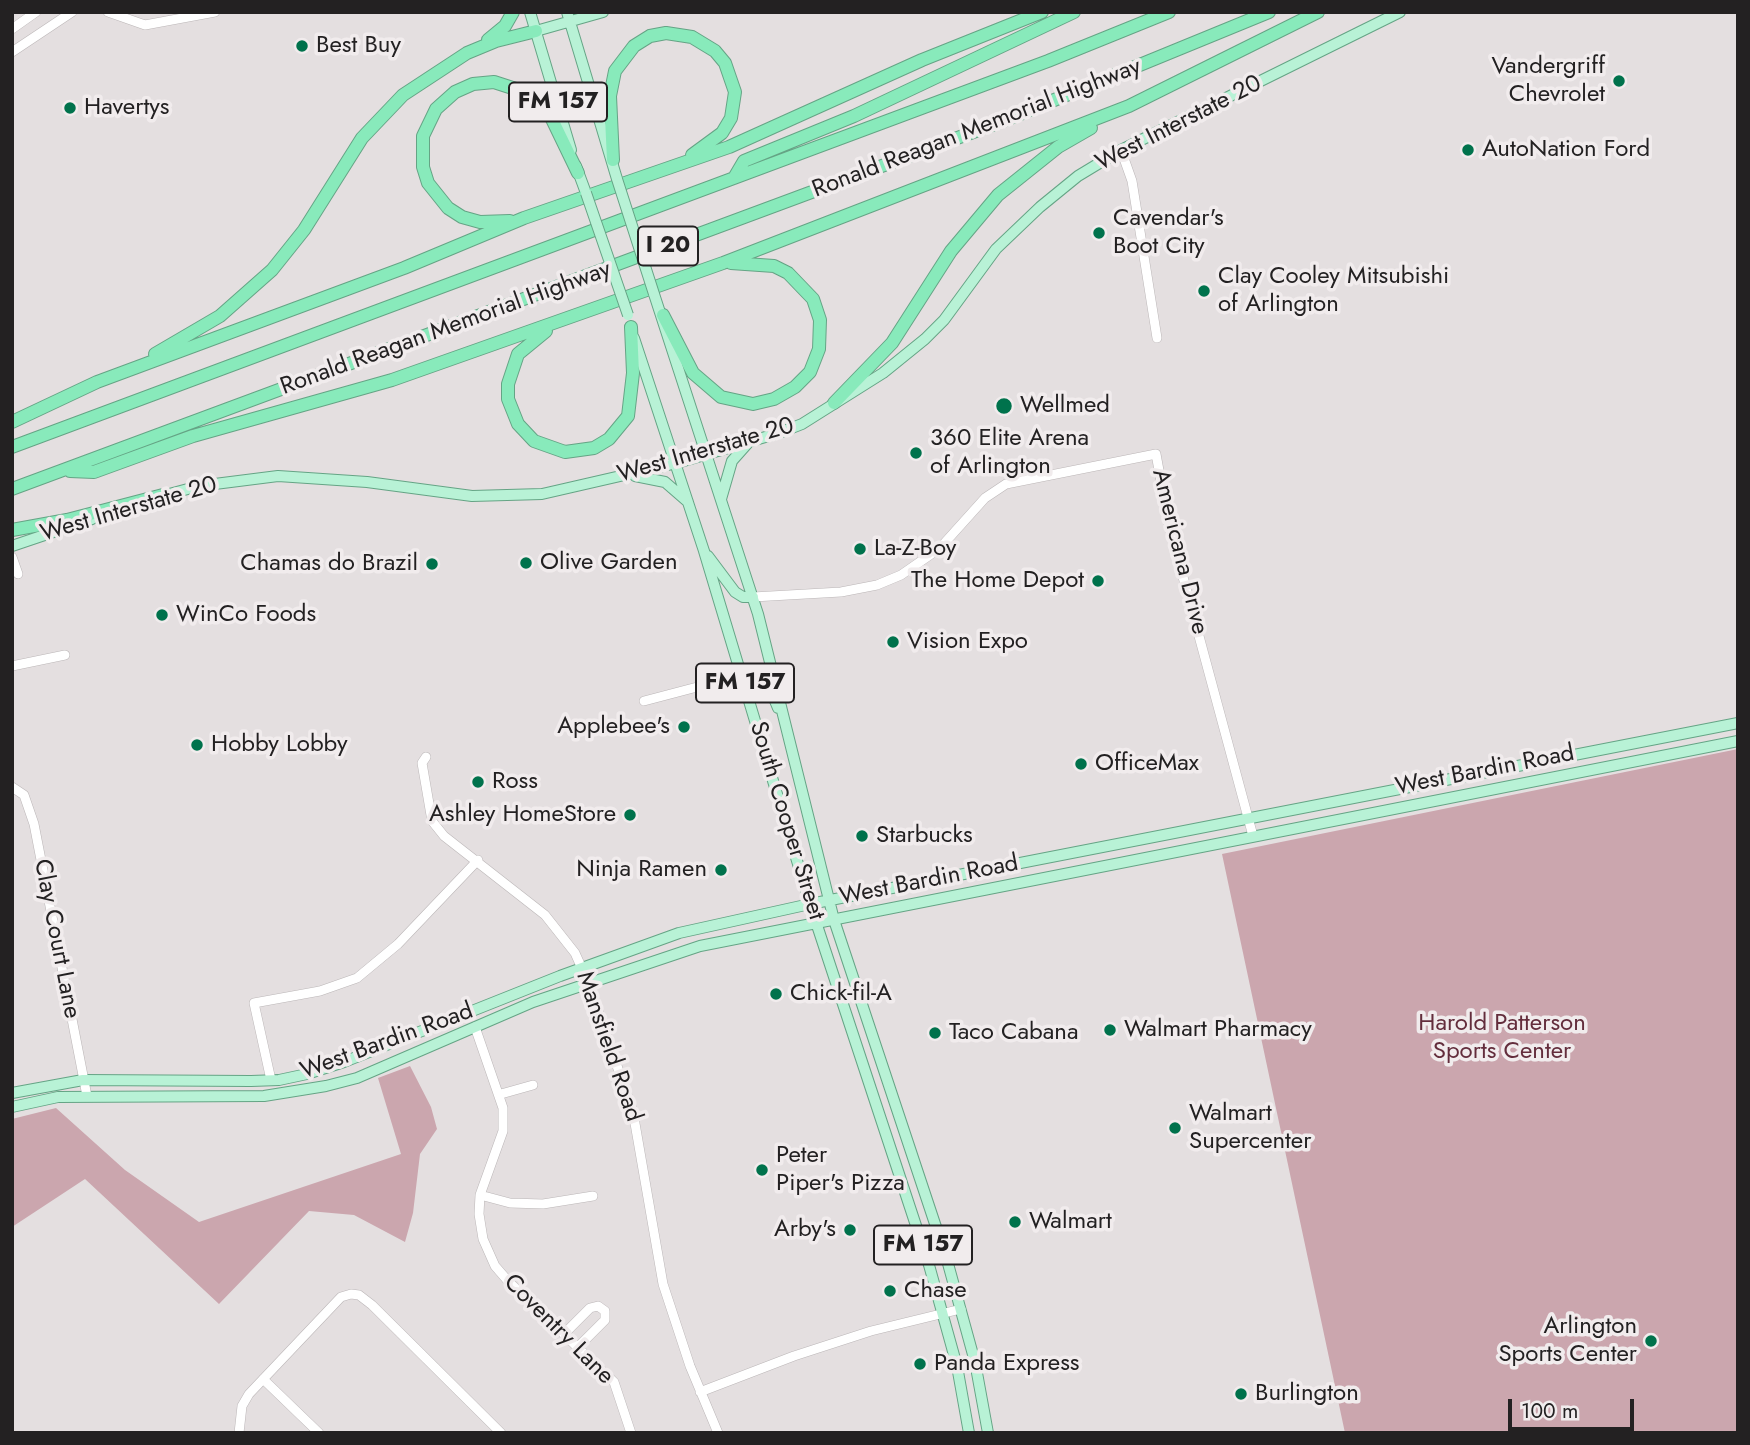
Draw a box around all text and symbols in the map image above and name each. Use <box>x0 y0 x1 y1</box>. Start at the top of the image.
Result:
place label: Best Buy <box>316 32 401 60</box>
marker: Best Buy <box>294 38 310 54</box>
street label: Ronald Reagan Memorial Highway <box>809 53 1145 205</box>
place label: Vandergriff Chevrolet <box>1492 53 1605 109</box>
street label: West Interstate 20 <box>1091 70 1267 178</box>
marker: Vandergriff Chevrolet <box>1611 73 1627 89</box>
road number: FM 157 <box>509 82 607 122</box>
place label: Havertys <box>84 94 169 122</box>
marker: Havertys <box>62 100 78 116</box>
place label: AutoNation Ford <box>1482 136 1650 164</box>
marker: AutoNation Ford <box>1460 142 1476 158</box>
place label: Cavendar's Boot City <box>1113 205 1224 261</box>
marker: Cavendar's Boot City <box>1091 225 1107 241</box>
road number: I 20 <box>638 227 698 266</box>
street label: Ronald Reagan Memorial Highway <box>277 256 615 402</box>
place label: Clay Cooley Mitsubishi of Arlington <box>1218 263 1449 319</box>
marker: Clay Cooley Mitsubishi of Arlington <box>1196 283 1212 299</box>
place label: Wellmed <box>1020 392 1110 420</box>
marker: Wellmed <box>994 396 1014 416</box>
street label: West Interstate 20 <box>615 412 797 490</box>
place label: 360 Elite Arena of Arlington <box>930 425 1089 481</box>
marker: 360 Elite Arena of Arlington <box>908 445 924 461</box>
street label: Americana Drive <box>1145 466 1213 638</box>
street label: West Interstate 20 <box>38 471 220 549</box>
place label: La-Z-Boy <box>874 535 956 563</box>
marker: La-Z-Boy <box>852 541 868 557</box>
place label: Olive Garden <box>540 549 677 577</box>
place label: Chamas do Brazil <box>240 550 418 578</box>
marker: Olive Garden <box>518 555 534 571</box>
marker: Chamas do Brazil <box>424 556 440 572</box>
place label: The Home Depot <box>911 567 1084 595</box>
marker: The Home Depot <box>1090 573 1106 589</box>
place label: WinCo Foods <box>176 601 316 629</box>
marker: WinCo Foods <box>154 607 170 623</box>
place label: Vision Expo <box>907 628 1028 656</box>
marker: Vision Expo <box>885 634 901 650</box>
road number: FM 157 <box>696 664 794 702</box>
place label: Applebee's <box>557 713 670 741</box>
street label: South Cooper Street <box>742 718 830 924</box>
marker: Applebee's <box>676 719 692 735</box>
place label: Hobby Lobby <box>211 731 347 759</box>
marker: Hobby Lobby <box>189 737 205 753</box>
street label: West Bardin Road <box>1393 740 1577 802</box>
place label: OfficeMax <box>1095 750 1199 778</box>
marker: OfficeMax <box>1073 756 1089 772</box>
place label: Ross <box>492 768 538 796</box>
marker: Ross <box>470 774 486 790</box>
place label: Ashley HomeStore <box>429 801 616 829</box>
marker: Ashley HomeStore <box>622 807 638 823</box>
place label: Starbucks <box>876 822 973 850</box>
marker: Starbucks <box>854 828 870 844</box>
street label: West Bardin Road <box>837 850 1021 912</box>
place label: Ninja Ramen <box>576 856 707 884</box>
street label: Clay Court Lane <box>26 857 86 1021</box>
marker: Ninja Ramen <box>713 862 729 878</box>
street label: Mansfield Road <box>569 968 647 1126</box>
place label: Chick-fil-A <box>790 980 892 1008</box>
marker: Chick-fil-A <box>768 986 784 1002</box>
street label: West Bardin Road <box>297 997 477 1087</box>
park label: Harold Patterson Sports Center <box>1418 1010 1586 1066</box>
place label: Walmart Pharmacy <box>1124 1016 1312 1044</box>
place label: Taco Cabana <box>949 1019 1078 1047</box>
marker: Walmart Pharmacy <box>1102 1022 1118 1038</box>
marker: Taco Cabana <box>927 1025 943 1041</box>
place label: Walmart Supercenter <box>1189 1100 1311 1156</box>
marker: Walmart Supercenter <box>1167 1120 1183 1136</box>
place label: Peter Piper's Pizza <box>776 1142 905 1198</box>
marker: Peter Piper's Pizza <box>754 1162 770 1178</box>
place label: Walmart <box>1029 1208 1112 1236</box>
marker: Walmart <box>1007 1214 1023 1230</box>
place label: Arby's <box>774 1216 836 1244</box>
marker: Arby's <box>842 1222 858 1238</box>
road number: FM 157 <box>874 1226 972 1264</box>
street label: Coventry Lane <box>497 1269 619 1391</box>
place label: Chase <box>904 1277 967 1305</box>
marker: Chase <box>882 1283 898 1299</box>
place label: Arlington Sports Center <box>1498 1313 1637 1369</box>
marker: Arlington Sports Center <box>1643 1333 1659 1349</box>
place label: Panda Express <box>934 1350 1080 1378</box>
marker: Panda Express <box>912 1356 928 1372</box>
place label: Burlington <box>1255 1380 1359 1408</box>
marker: Burlington <box>1233 1386 1249 1402</box>
scale bar <box>1512 1386 1638 1430</box>
text: 100 m <box>1521 1396 1578 1426</box>

